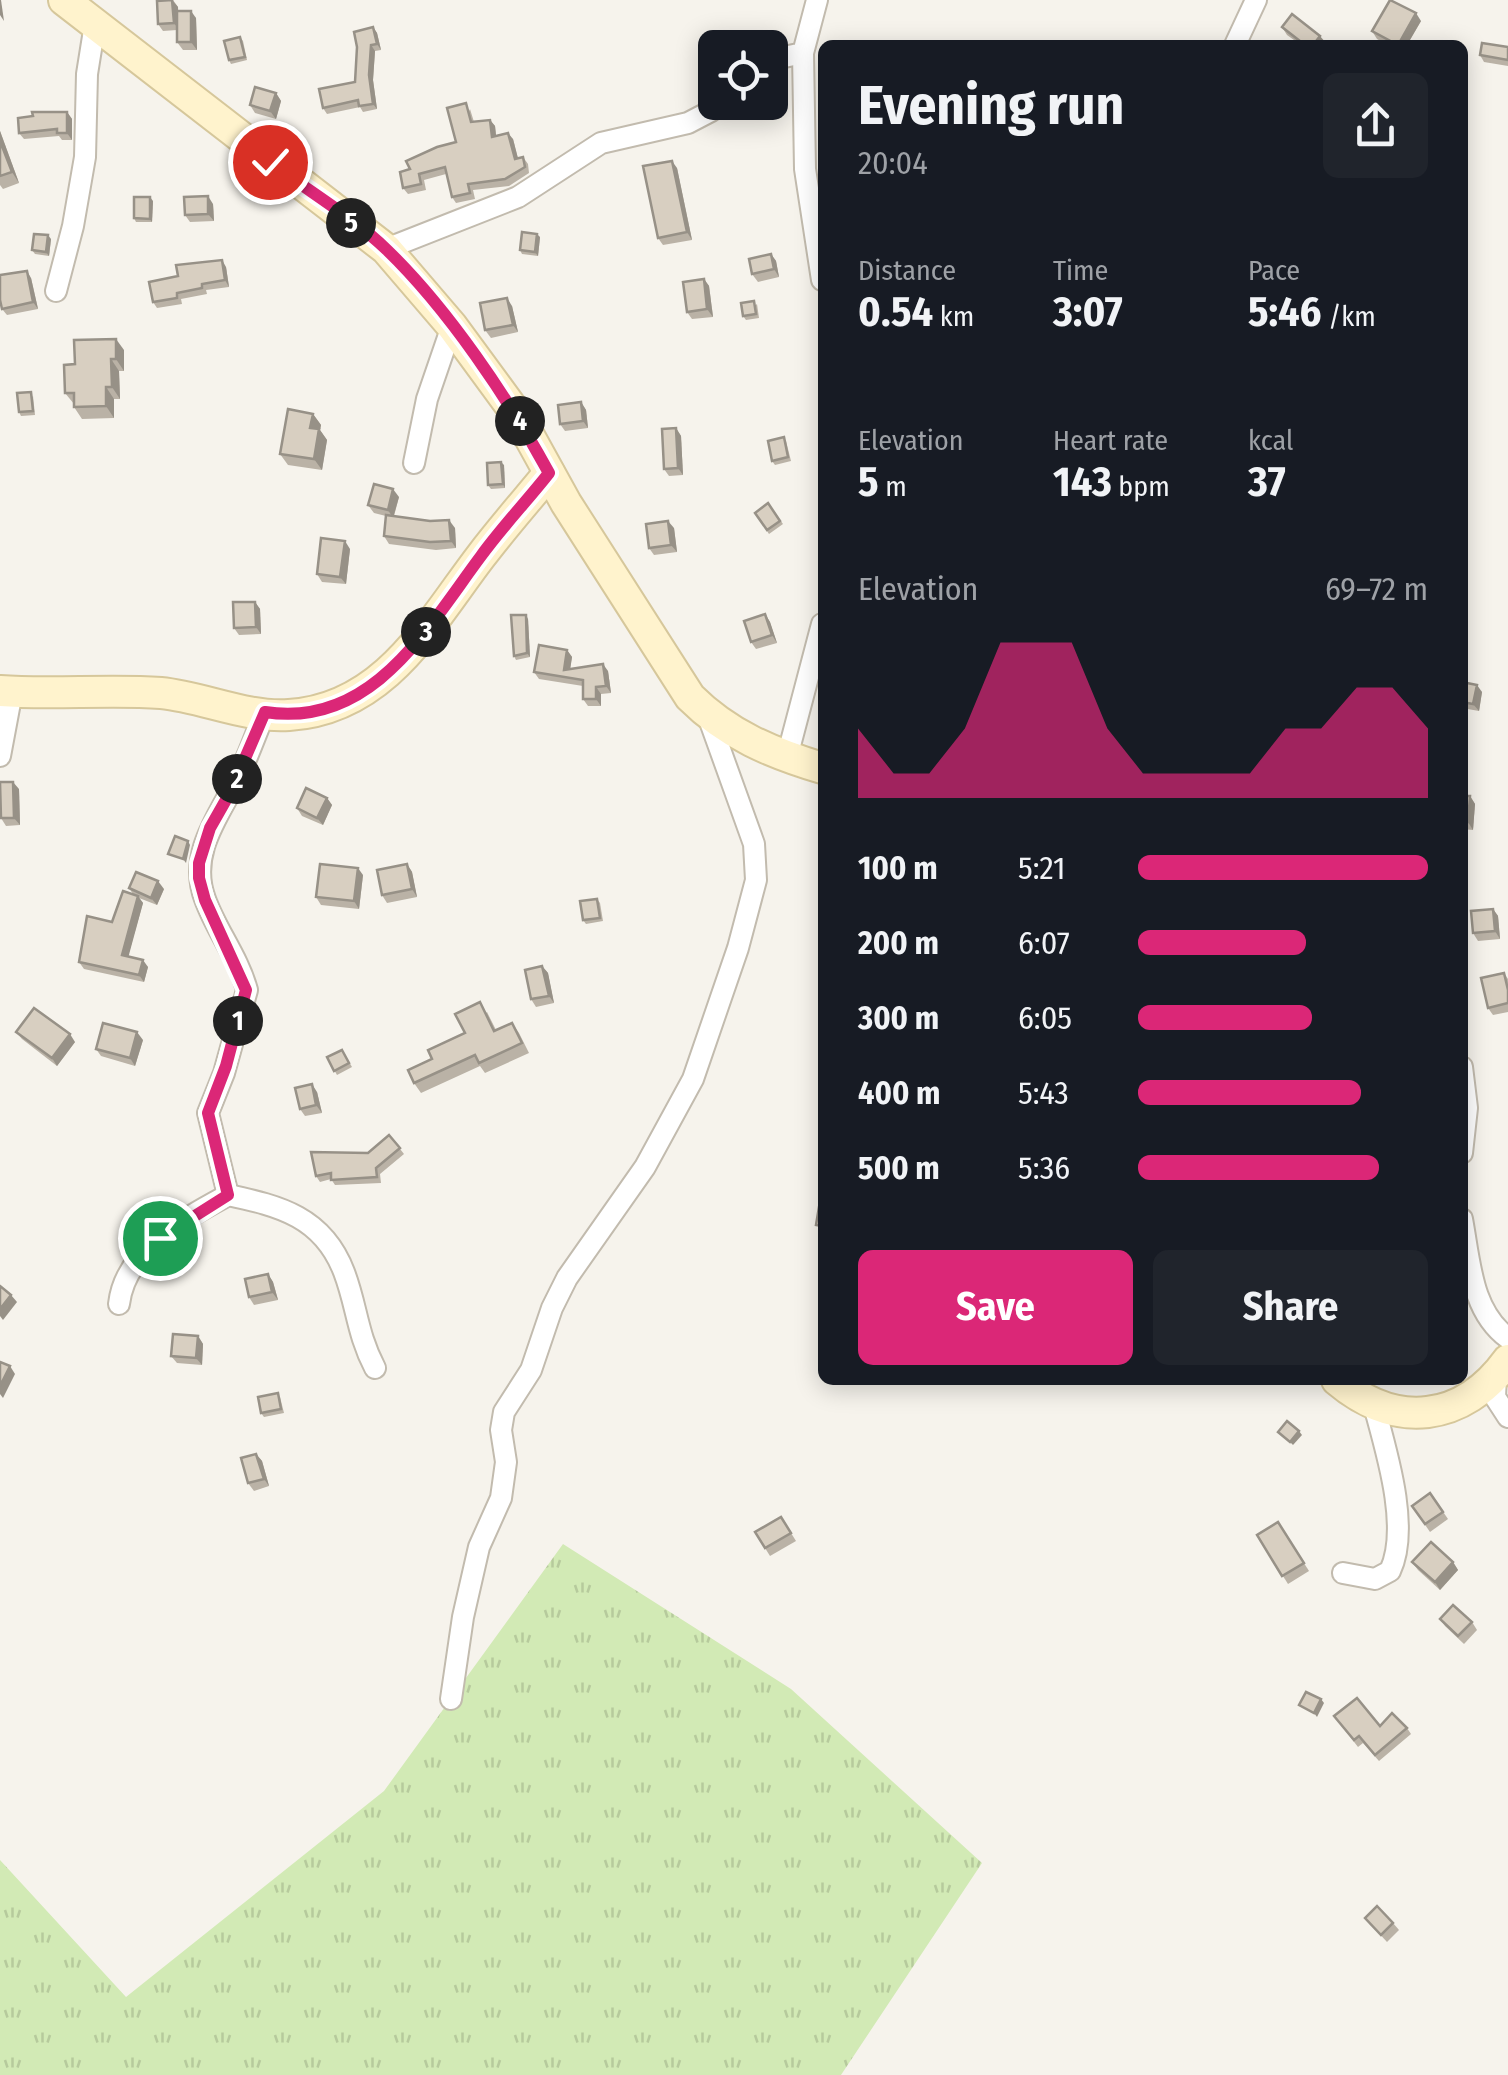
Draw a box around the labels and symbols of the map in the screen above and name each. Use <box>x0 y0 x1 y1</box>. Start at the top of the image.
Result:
pin <box>228 120 313 205</box>
pin: 5 <box>326 198 376 248</box>
pin: 4 <box>495 396 545 446</box>
pin: 3 <box>401 607 451 657</box>
pin: 2 <box>212 754 262 804</box>
pin: 1 <box>213 996 263 1046</box>
pin <box>118 1196 203 1281</box>

